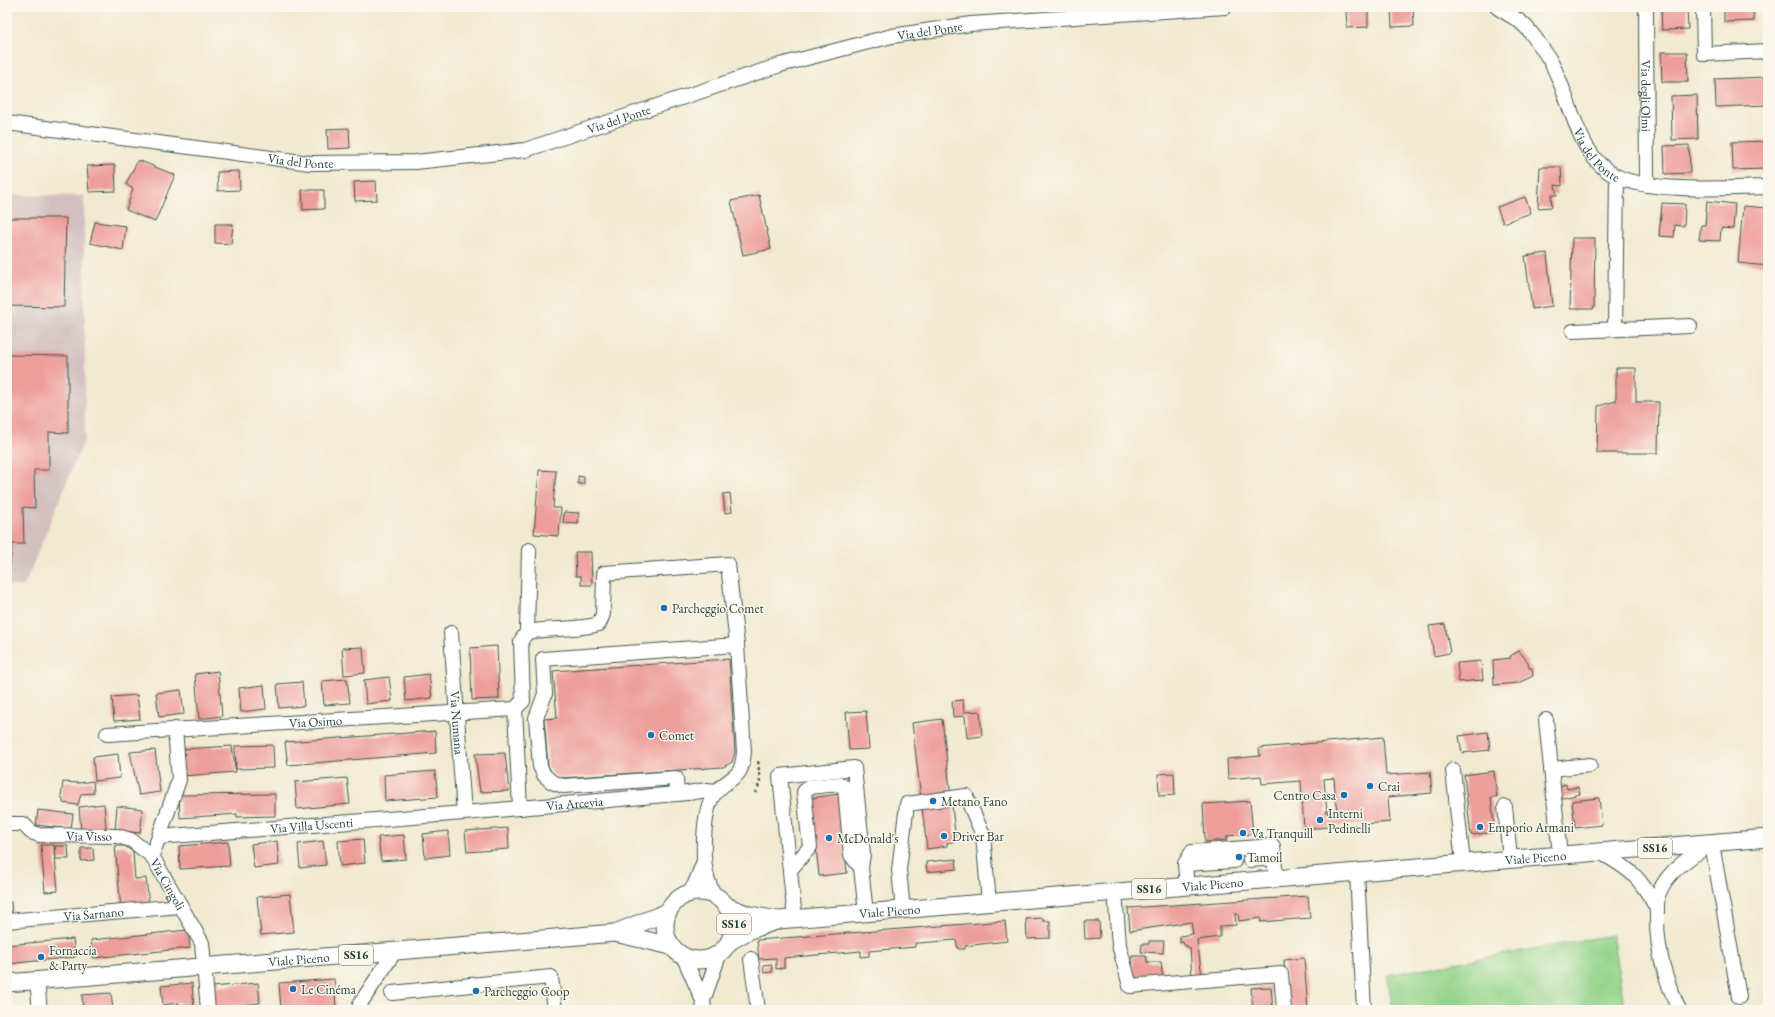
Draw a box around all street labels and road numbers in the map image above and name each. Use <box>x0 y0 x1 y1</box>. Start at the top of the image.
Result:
street label: Via del Ponte <box>896 17 964 44</box>
street label: Via degli Olmi <box>1637 60 1655 132</box>
street label: Via del Ponte <box>585 101 653 138</box>
street label: Via del Ponte <box>1569 125 1622 186</box>
street label: Via del Ponte <box>267 149 333 172</box>
street label: Via Numana <box>446 690 468 756</box>
street label: Via Osimo <box>288 712 343 732</box>
street label: Via Arcevia <box>546 792 605 815</box>
street label: Via Villa Uscenti <box>269 814 354 837</box>
street label: Via Visso <box>66 827 112 845</box>
road number: SS16 <box>1638 838 1672 858</box>
street label: Viale Piceno <box>1504 847 1567 869</box>
street label: Via Cingoli <box>146 855 189 913</box>
street label: Viale Piceno <box>1181 873 1244 896</box>
road number: SS16 <box>1132 879 1166 899</box>
street label: Viale Piceno <box>858 900 921 922</box>
street label: Via Sarnano <box>63 903 125 925</box>
road number: SS16 <box>717 914 751 934</box>
road number: SS16 <box>339 945 373 965</box>
street label: Viale Piceno <box>268 948 330 970</box>

